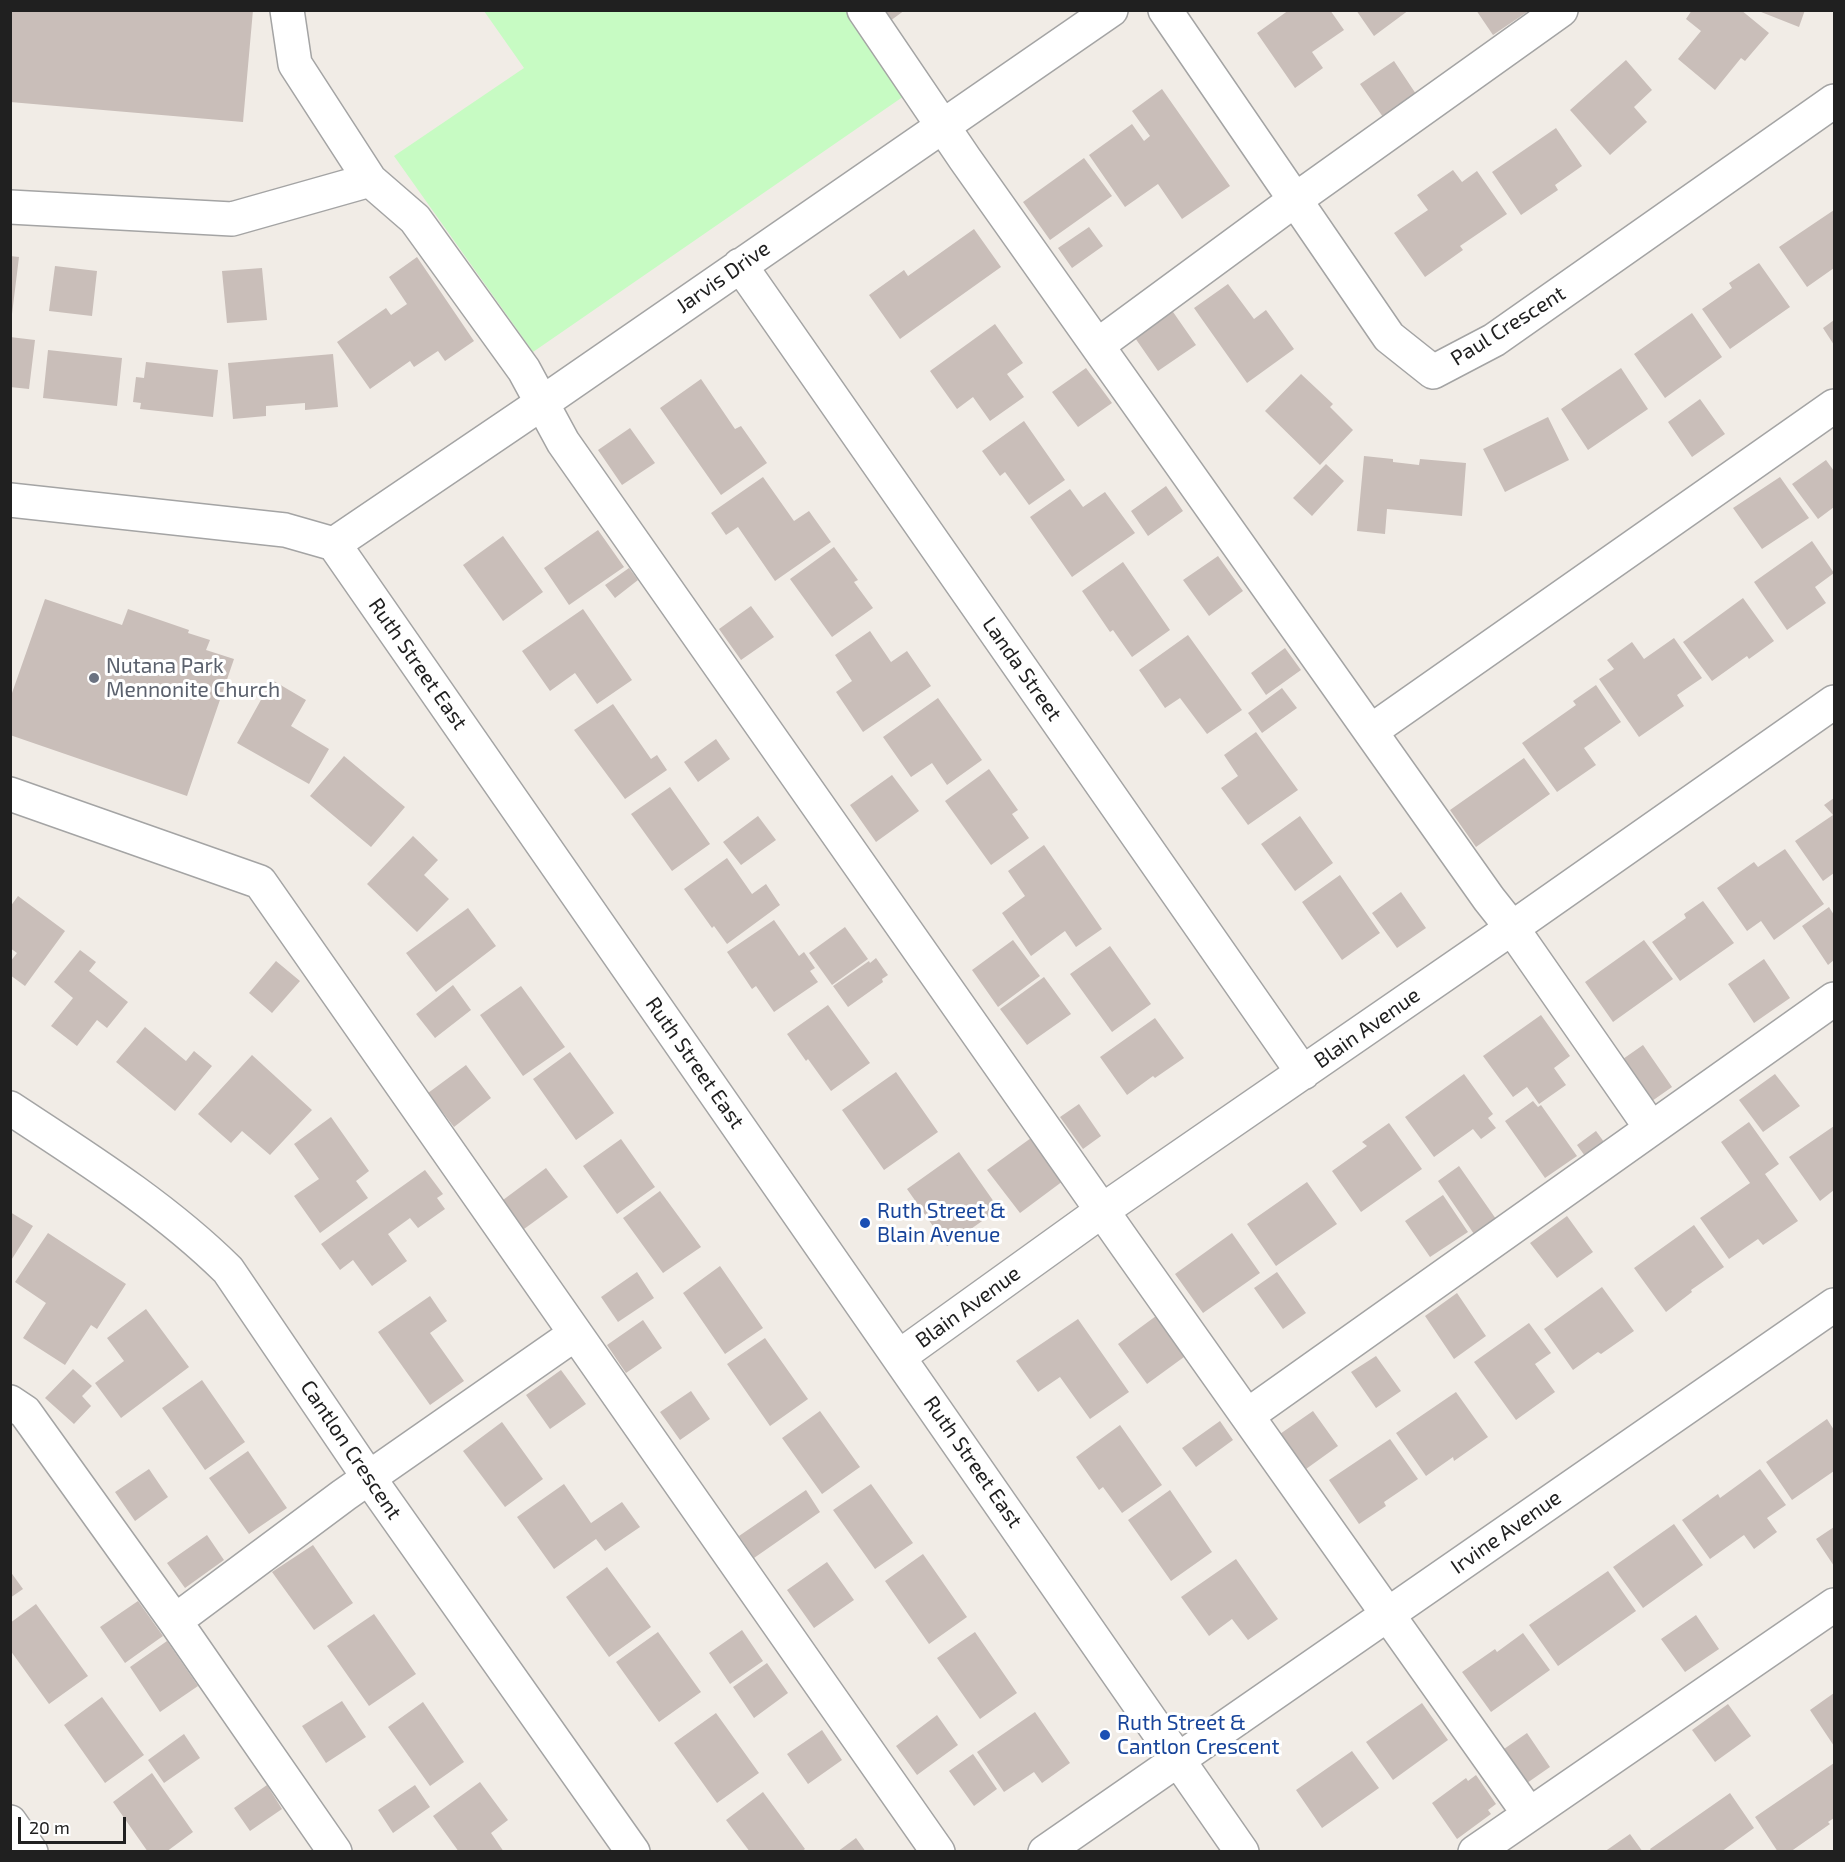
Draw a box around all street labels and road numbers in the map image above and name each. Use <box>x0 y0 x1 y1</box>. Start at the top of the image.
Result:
street label: Jarvis Drive <box>671 236 775 318</box>
street label: Paul Crescent <box>1446 281 1570 371</box>
street label: Ruth Street East <box>363 593 473 735</box>
street label: Landa Street <box>977 612 1067 726</box>
street label: Blain Avenue <box>1309 982 1425 1074</box>
street label: Ruth Street East <box>640 992 750 1134</box>
street label: Blain Avenue <box>911 1261 1025 1353</box>
street label: Cantlon Crescent <box>295 1376 407 1524</box>
street label: Ruth Street East <box>918 1391 1028 1533</box>
street label: Irvine Avenue <box>1446 1485 1566 1579</box>

